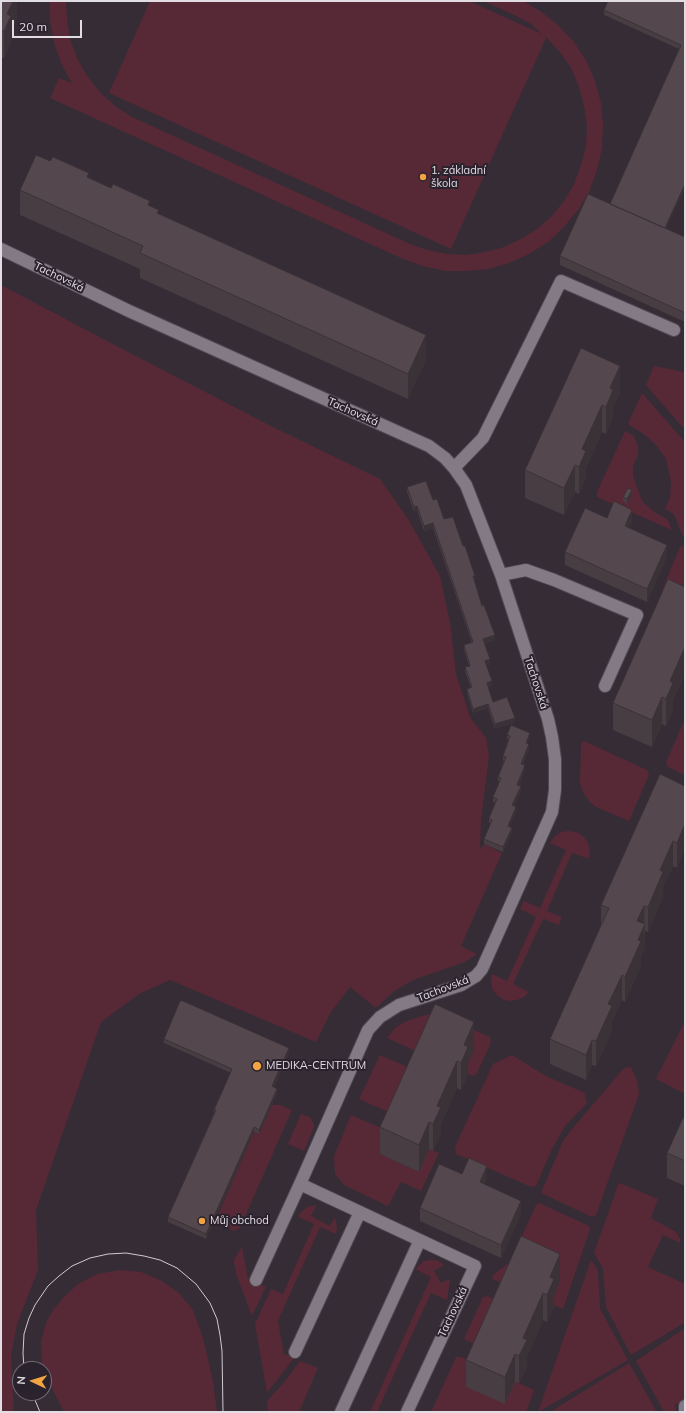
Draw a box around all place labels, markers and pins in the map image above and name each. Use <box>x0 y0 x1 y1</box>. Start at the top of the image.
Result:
place label: 1. základní škola <box>431 164 486 190</box>
marker: 1. základní škola <box>418 172 428 182</box>
place label: MEDIKA-CENTRUM <box>266 1059 366 1073</box>
marker: MEDIKA-CENTRUM <box>251 1060 263 1072</box>
place label: Můj obchod <box>210 1214 269 1228</box>
marker: Můj obchod <box>197 1216 207 1226</box>

